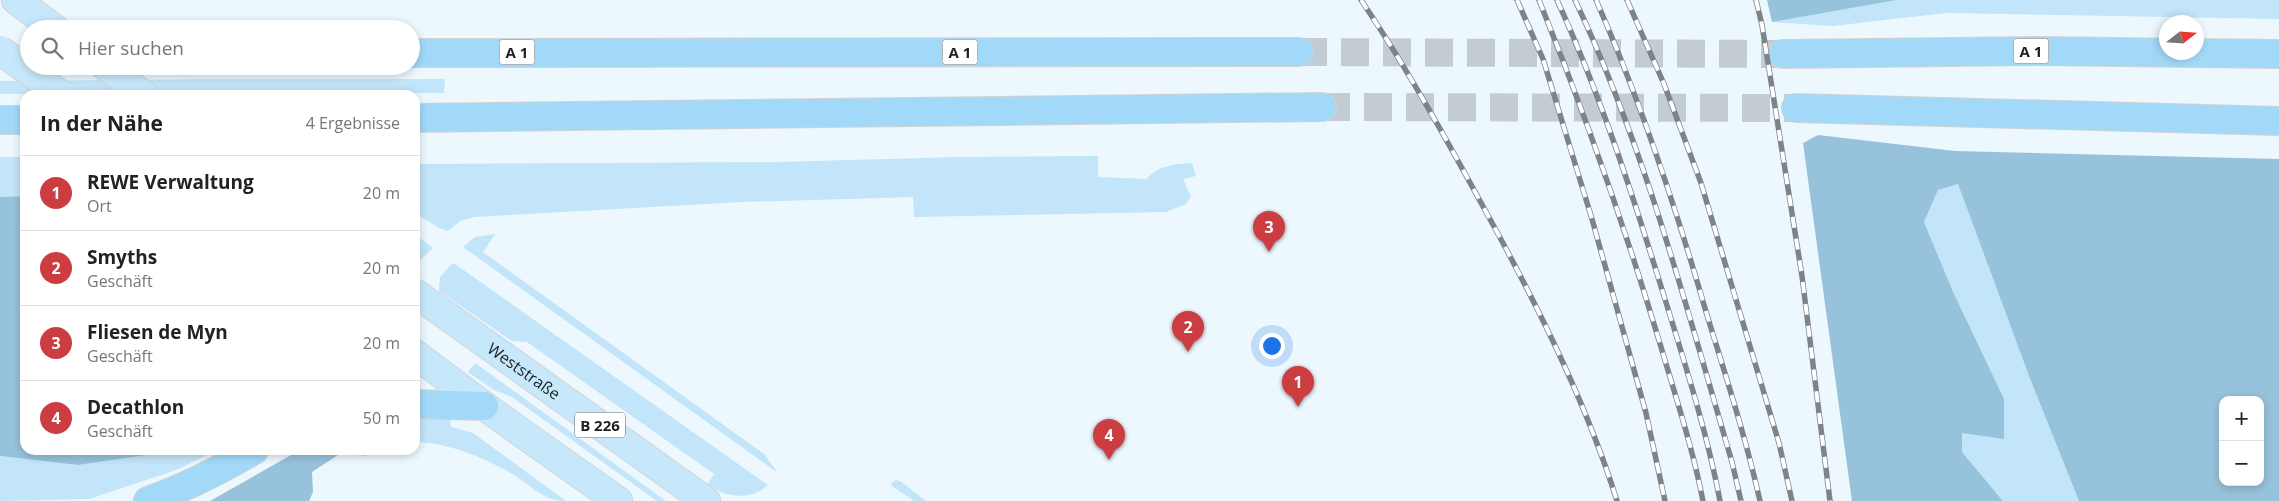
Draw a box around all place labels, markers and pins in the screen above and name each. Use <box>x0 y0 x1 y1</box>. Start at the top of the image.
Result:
pin: 3 <box>1253 211 1285 252</box>
pin: 2 <box>1172 311 1204 352</box>
pin: 1 <box>1282 366 1314 407</box>
pin: 4 <box>1093 419 1125 460</box>

